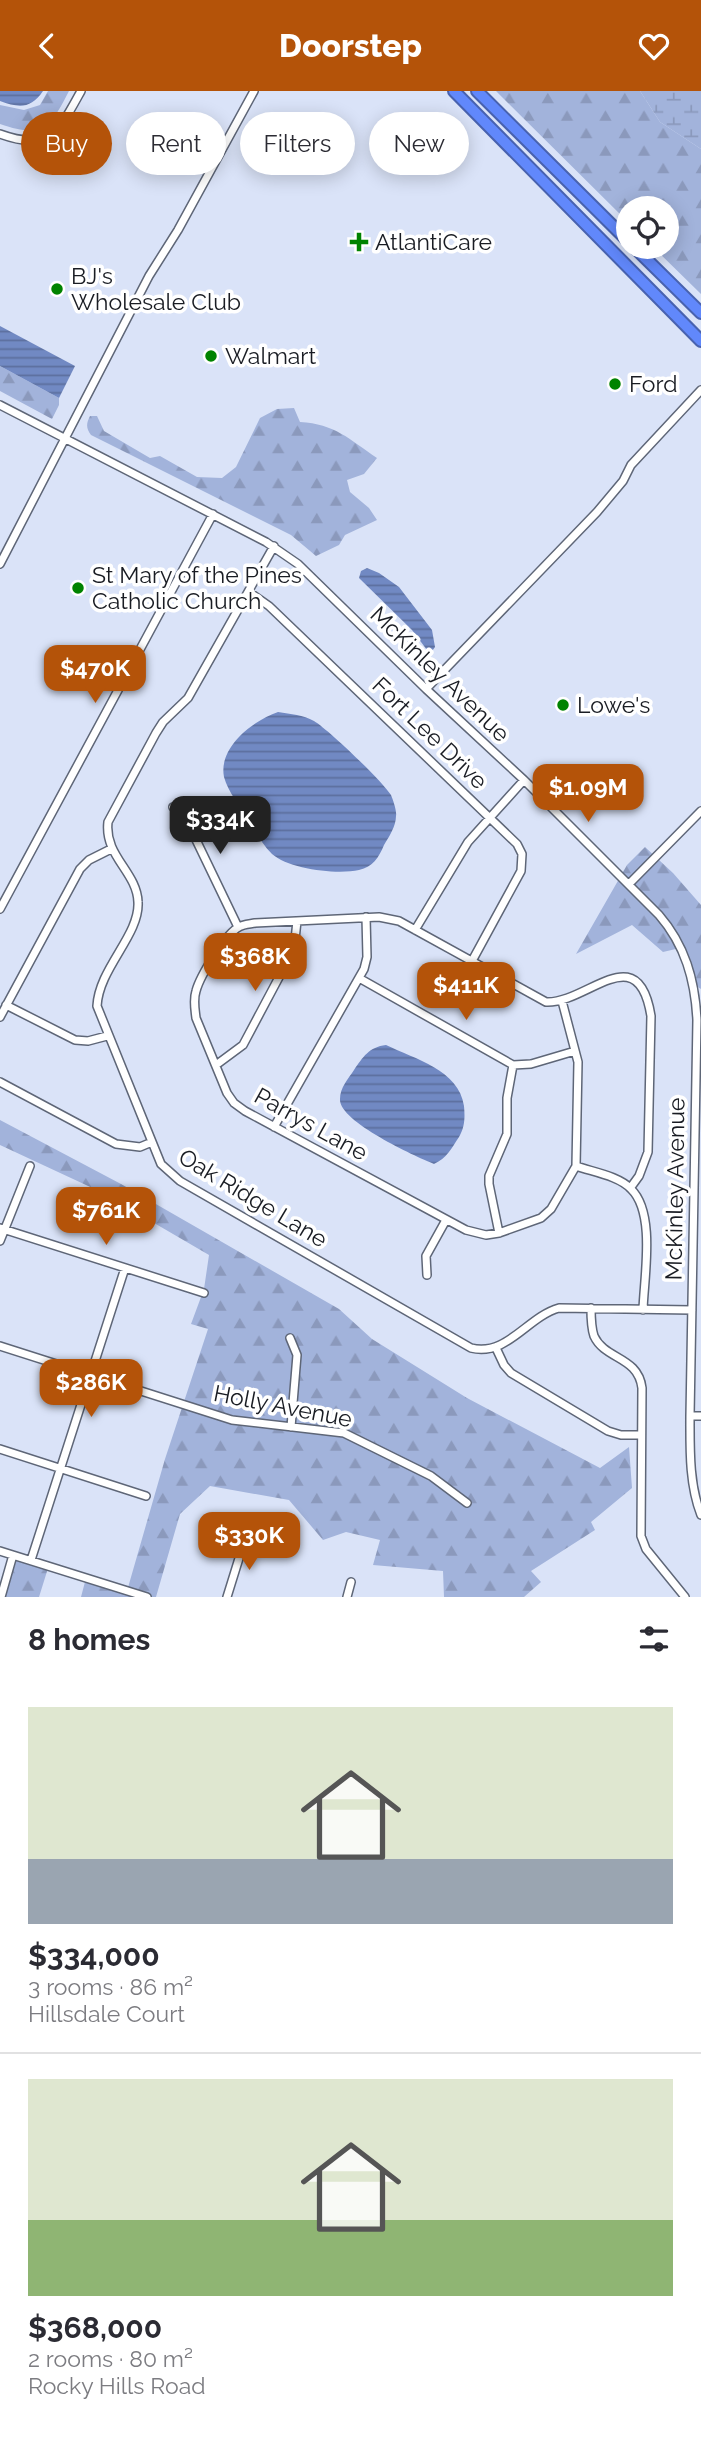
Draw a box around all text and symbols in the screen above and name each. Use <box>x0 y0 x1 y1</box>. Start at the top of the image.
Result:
icon: back <box>28 27 66 65</box>
text: Doorstep <box>279 27 422 64</box>
icon: heart <box>635 27 673 65</box>
chip: Buy <box>21 112 112 175</box>
chip: Rent <box>126 112 226 175</box>
chip: Filters <box>240 112 355 175</box>
chip: New <box>369 112 469 175</box>
map controls <box>616 196 679 259</box>
button: locate <box>616 196 679 259</box>
place label: AtlantiCare <box>375 228 492 255</box>
marker: AtlantiCare <box>349 232 369 252</box>
place label: BJ's Wholesale Club <box>71 262 241 315</box>
marker: BJ's Wholesale Club <box>49 281 65 297</box>
place label: Walmart <box>225 342 316 369</box>
marker: Walmart <box>203 348 219 364</box>
place label: Ford <box>629 370 678 397</box>
marker: Ford <box>607 376 623 392</box>
place label: St Mary of the Pines Catholic Church <box>92 561 302 614</box>
marker: St Mary of the Pines Catholic Church <box>70 580 86 596</box>
street label: McKinley Avenue <box>365 600 516 747</box>
pin: $470K <box>46 645 144 705</box>
text: $470K <box>60 654 130 681</box>
street label: Fort Lee Drive <box>367 671 493 794</box>
place label: Lowe's <box>577 691 650 718</box>
marker: Lowe's <box>555 697 571 713</box>
pin: $1.09M <box>531 765 645 824</box>
text: $1.09M <box>549 773 627 800</box>
pin: $334K <box>171 797 269 856</box>
text: $334K <box>186 805 254 832</box>
pin: $368K <box>206 933 304 993</box>
text: $368K <box>220 942 290 969</box>
pin: $411K <box>417 963 515 1022</box>
text: $411K <box>433 971 499 998</box>
street label: Parrys Lane <box>250 1081 372 1166</box>
street label: McKinley Avenue <box>659 1097 690 1281</box>
street label: Oak Ridge Lane <box>174 1143 332 1253</box>
pin: $761K <box>57 1187 155 1247</box>
text: $761K <box>72 1196 140 1223</box>
pin: $286K <box>42 1359 140 1419</box>
text: $286K <box>56 1368 126 1395</box>
street label: Holly Avenue <box>212 1379 355 1432</box>
pin: $330K <box>200 1513 298 1572</box>
text: $330K <box>214 1521 284 1548</box>
icon: filters <box>635 1620 673 1658</box>
text: 8 homes <box>28 1622 150 1657</box>
icon: home <box>288 1752 414 1878</box>
text: $334,000 <box>28 1938 160 1973</box>
text: 3 rooms · 86 m² <box>28 1973 193 2000</box>
text: Hillsdale Court <box>28 2000 185 2027</box>
icon: home <box>288 2124 414 2250</box>
text: $368,000 <box>28 2310 162 2345</box>
text: 2 rooms · 80 m² <box>28 2345 193 2372</box>
text: Rocky Hills Road <box>28 2372 206 2399</box>

